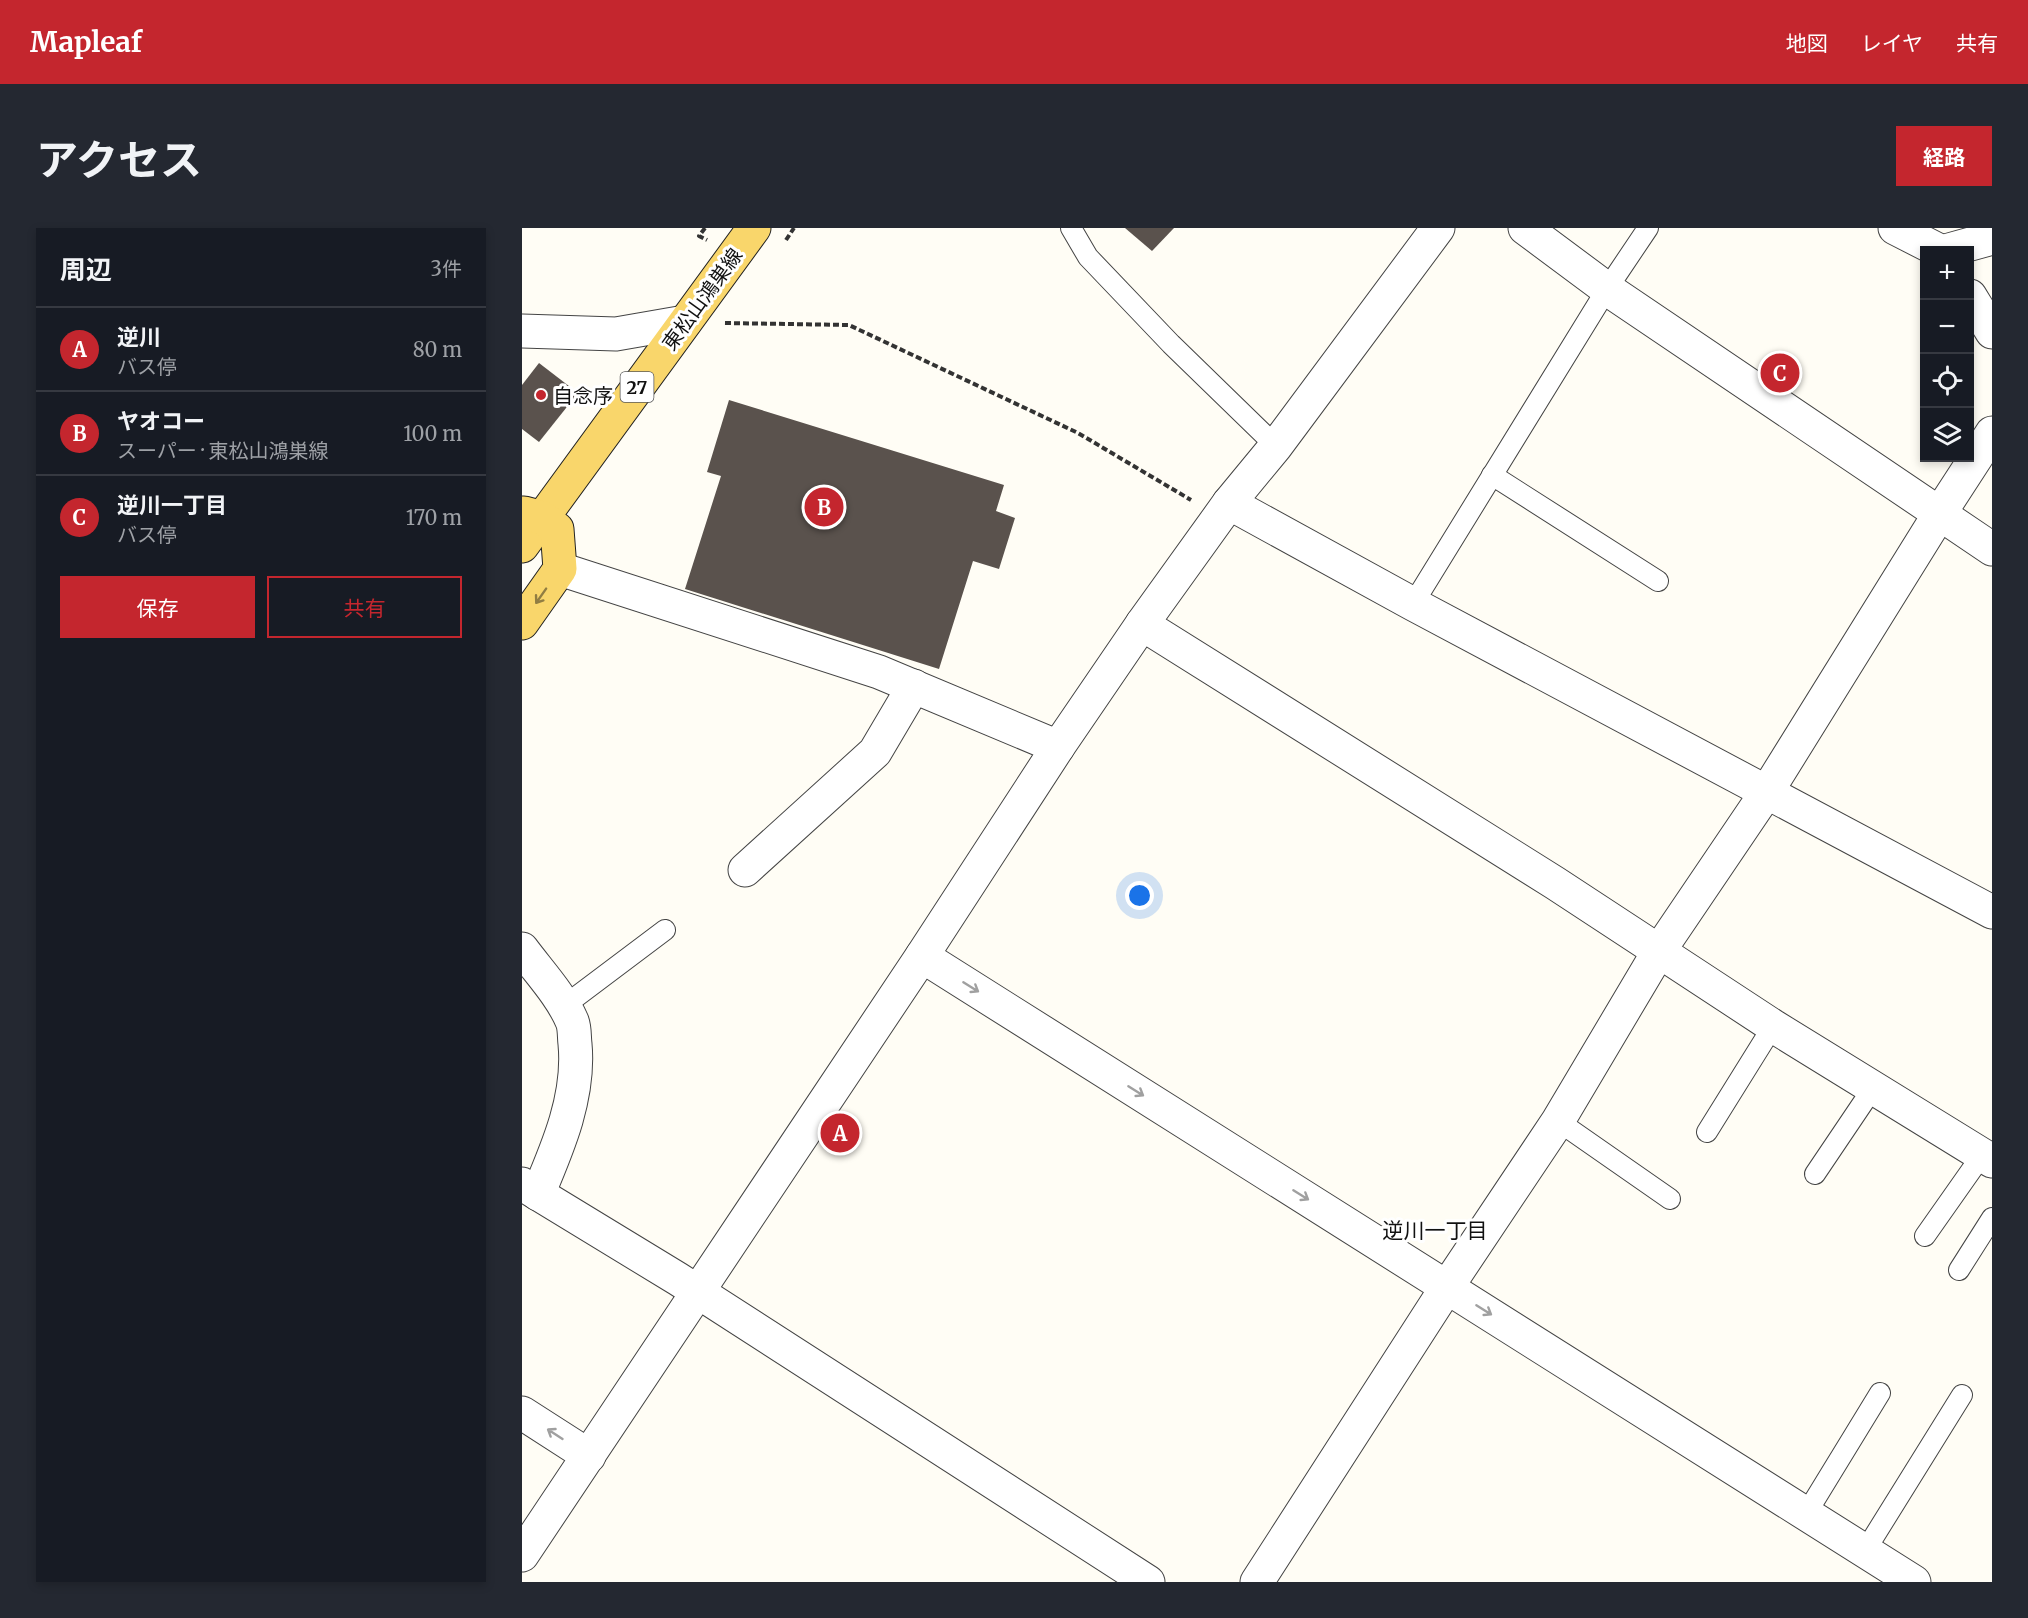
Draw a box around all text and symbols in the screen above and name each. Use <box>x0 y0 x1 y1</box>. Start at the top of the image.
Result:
text: Mapleaf <box>30 24 142 60</box>
text: 地図 <box>1786 30 1828 57</box>
text: レイヤ <box>1861 30 1923 57</box>
text: 共有 <box>1956 30 1998 57</box>
button: 経路 <box>1896 126 1992 186</box>
text: アクセス <box>36 134 202 186</box>
street label: 東松山鴻巣線 <box>657 243 747 355</box>
map controls <box>1920 246 1974 462</box>
button: + <box>1920 246 1974 300</box>
text: 周辺 <box>60 253 112 286</box>
text: 3件 <box>431 256 462 281</box>
button: − <box>1920 300 1974 354</box>
text: 逆川 <box>117 323 161 351</box>
text: A <box>72 337 87 362</box>
text: 80 m <box>413 337 462 362</box>
pin: C <box>1760 350 1800 396</box>
text: バス停 <box>117 354 177 379</box>
button: locate <box>1920 354 1974 408</box>
road number: 27 <box>620 372 654 402</box>
place label: 自念序 <box>553 383 613 408</box>
marker: 自念序 <box>534 388 548 402</box>
text: ヤオコー <box>117 407 205 435</box>
button: layers <box>1920 408 1974 462</box>
text: B <box>73 421 86 446</box>
text: 100 m <box>403 421 462 446</box>
text: スーパー · 東松山鴻巣線 <box>117 438 329 463</box>
pin: B <box>804 484 844 530</box>
text: 逆川一丁目 <box>117 491 227 519</box>
text: C <box>73 505 86 530</box>
text: 170 m <box>406 505 462 530</box>
text: バス停 <box>117 522 177 547</box>
button: 保存 <box>60 576 255 638</box>
button: 共有 <box>267 576 462 638</box>
one-way arrow <box>535 587 547 604</box>
your location <box>1125 881 1154 910</box>
one-way arrow <box>962 982 979 994</box>
one-way arrow <box>1127 1086 1144 1098</box>
pin: A <box>820 1110 860 1156</box>
one-way arrow <box>1292 1190 1309 1202</box>
district label: 逆川一丁目 <box>1383 1217 1488 1244</box>
one-way arrow <box>1475 1305 1492 1317</box>
one-way arrow <box>547 1428 564 1441</box>

